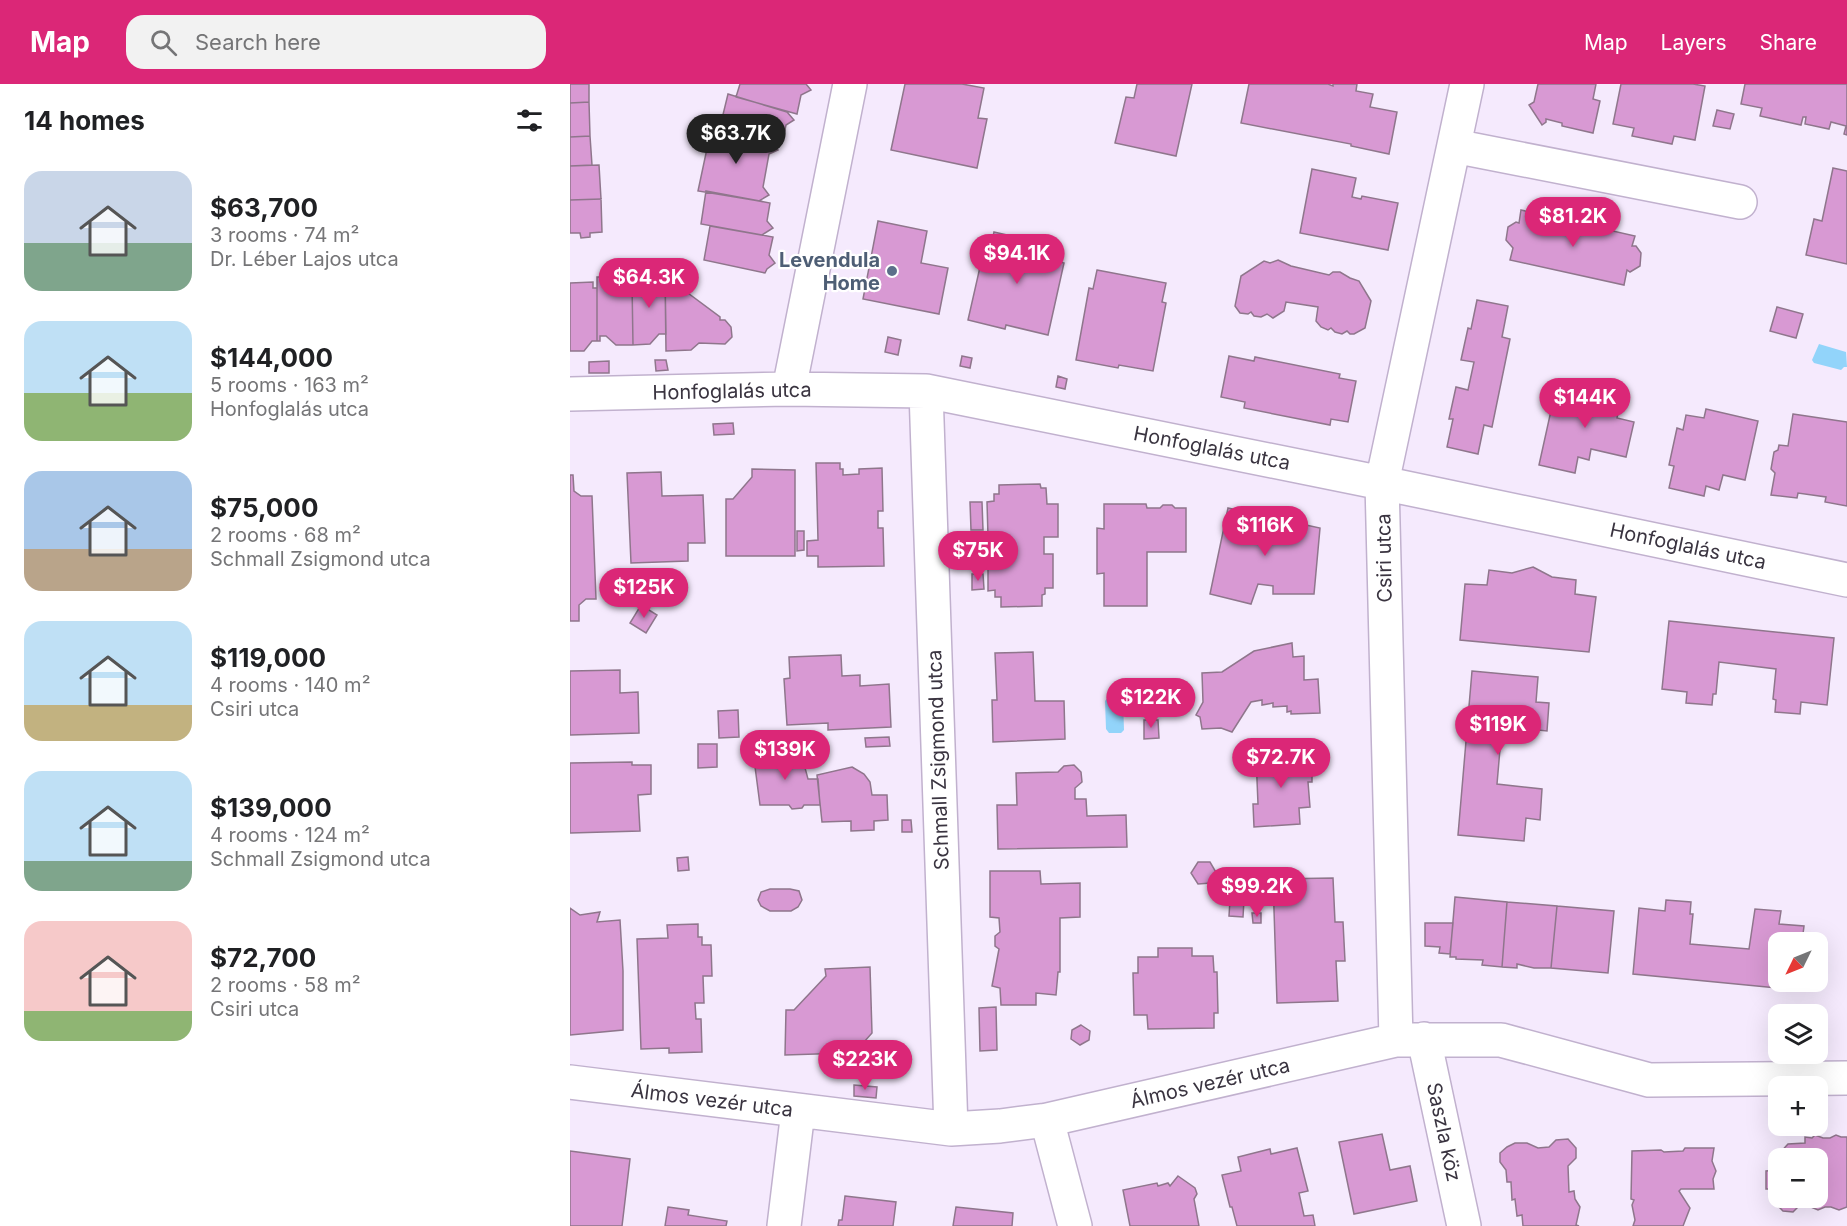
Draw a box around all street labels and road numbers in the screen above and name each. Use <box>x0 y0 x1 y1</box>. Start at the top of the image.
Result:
street label: Honfoglalás utca <box>652 378 812 404</box>
street label: Honfoglalás utca <box>1132 421 1292 475</box>
street label: Csiri utca <box>1371 513 1397 603</box>
street label: Honfoglalás utca <box>1608 518 1768 574</box>
street label: Schmall Zsigmond utca <box>922 649 954 871</box>
street label: Álmos vezér utca <box>1128 1052 1292 1113</box>
street label: Álmos vezér utca <box>630 1077 795 1122</box>
street label: Saszla köz <box>1422 1080 1466 1184</box>

